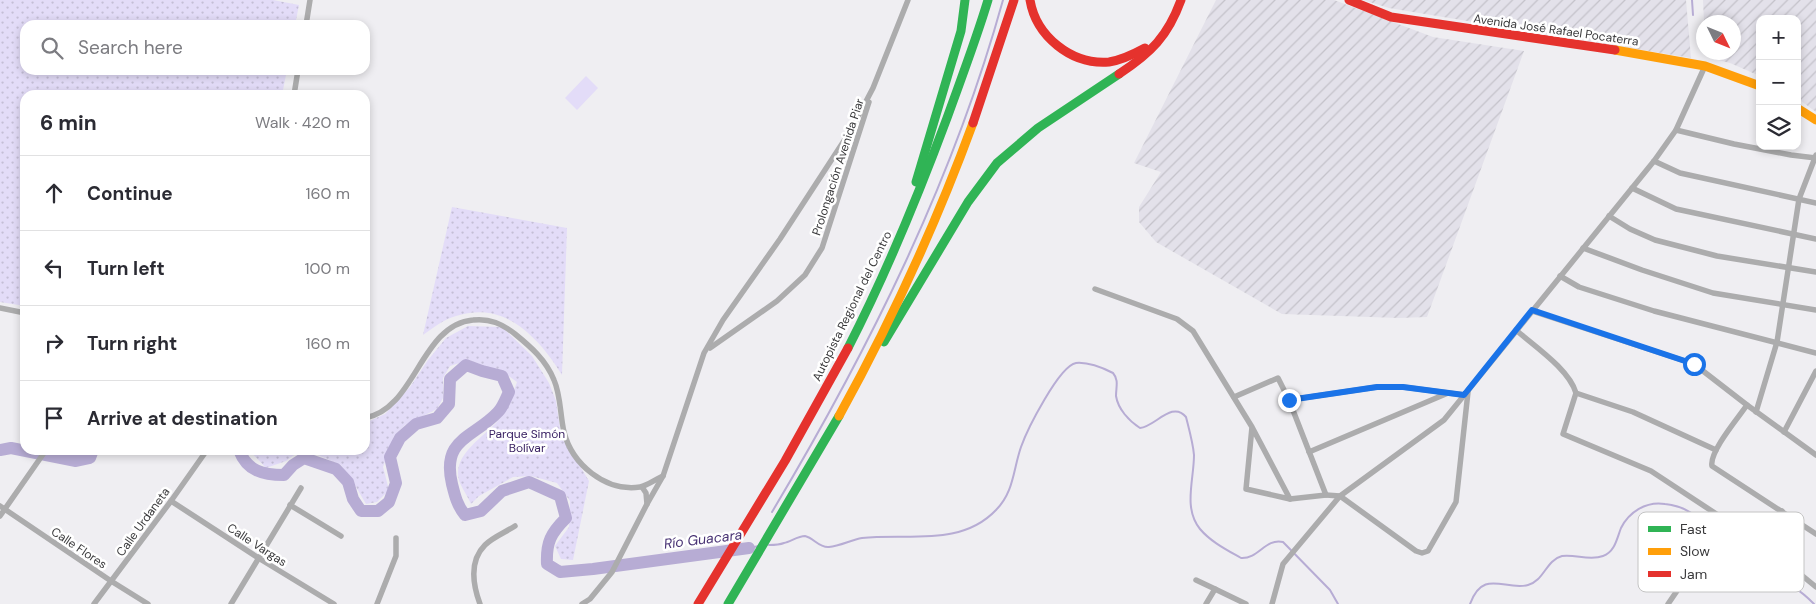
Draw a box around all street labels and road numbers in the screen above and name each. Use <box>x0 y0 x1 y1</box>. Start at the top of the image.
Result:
street label: Avenida José Rafael Pocaterra <box>1472 10 1640 50</box>
street label: Prolongación Avenida Piar <box>808 96 868 238</box>
street label: Autopista Regional del Centro <box>809 228 895 384</box>
street label: Calle Urdaneta <box>113 484 173 560</box>
street label: Calle Vargas <box>224 520 290 570</box>
street label: Calle Flores <box>48 524 110 572</box>

